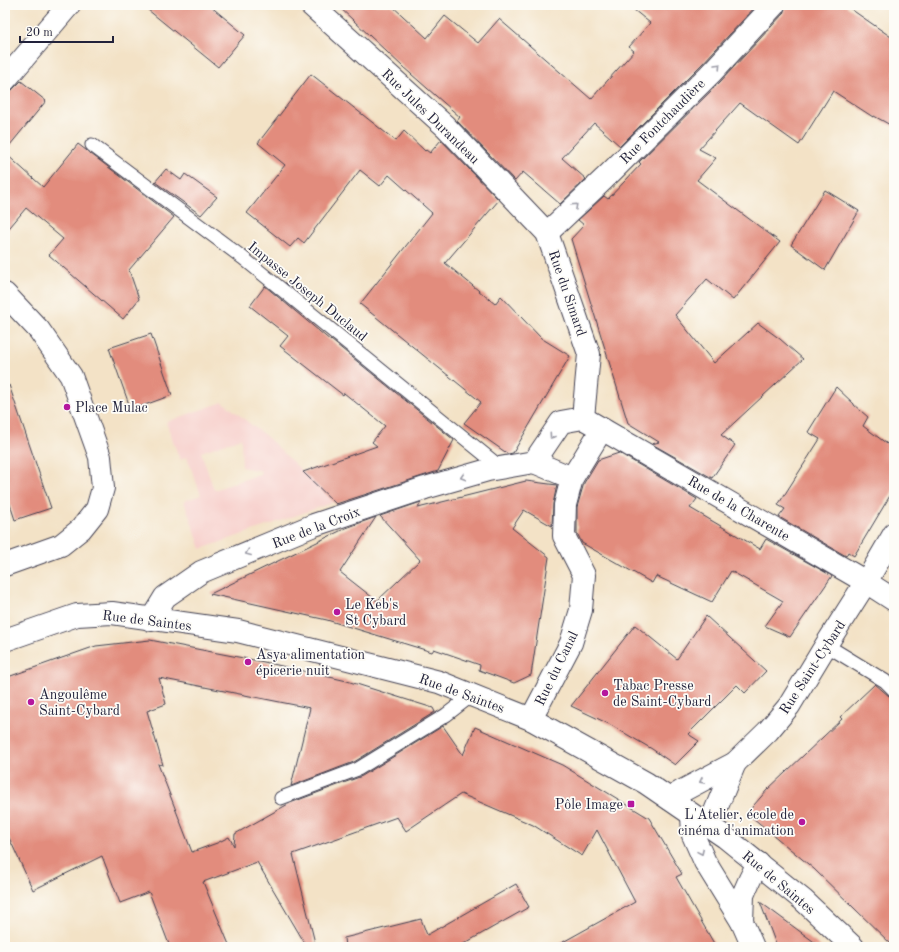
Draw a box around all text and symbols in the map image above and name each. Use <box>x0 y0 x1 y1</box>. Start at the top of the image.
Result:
scale bar <box>20 18 113 44</box>
text: 20 m <box>26 27 53 39</box>
one-way arrow <box>713 63 720 70</box>
street label: Rue Jules Durandeau <box>379 67 482 167</box>
street label: Rue Fontchaudière <box>618 77 708 167</box>
one-way arrow <box>570 203 578 211</box>
street label: Impasse Joseph Duclaud <box>245 239 370 344</box>
street label: Rue du Simard <box>546 248 588 338</box>
place label: Place Mulac <box>75 401 148 415</box>
marker: Place Mulac <box>62 402 72 412</box>
one-way arrow <box>550 432 557 439</box>
one-way arrow <box>459 472 466 481</box>
street label: Rue de la Charente <box>685 474 792 544</box>
street label: Rue de la Croix <box>270 505 362 551</box>
one-way arrow <box>244 548 252 556</box>
place label: Le Keb's St Cybard <box>345 598 406 628</box>
marker: Le Keb's St Cybard <box>332 607 342 617</box>
street label: Rue de Saintes <box>101 609 192 633</box>
street label: Rue Saint-Cybard <box>777 618 848 717</box>
street label: Rue du Canal <box>533 629 581 708</box>
place label: Asya alimentation épicerie nuit <box>256 648 366 678</box>
marker: Asya alimentation épicerie nuit <box>243 657 253 667</box>
street label: Rue de Saintes <box>417 672 506 716</box>
place label: Tabac Presse de Saint-Cybard <box>613 679 712 709</box>
place label: Angoulême Saint-Cybard <box>39 688 120 718</box>
marker: Tabac Presse de Saint-Cybard <box>600 688 610 698</box>
marker: Angoulême Saint-Cybard <box>26 697 36 707</box>
one-way arrow <box>699 776 706 783</box>
place label: Pôle Image <box>555 798 623 812</box>
marker: Pôle Image <box>626 799 636 809</box>
place label: L'Atelier, école de cinéma d'animation <box>678 808 794 838</box>
marker: L'Atelier, école de cinéma d'animation <box>797 817 807 827</box>
one-way arrow <box>696 848 704 856</box>
street label: Rue de Saintes <box>739 849 817 917</box>

